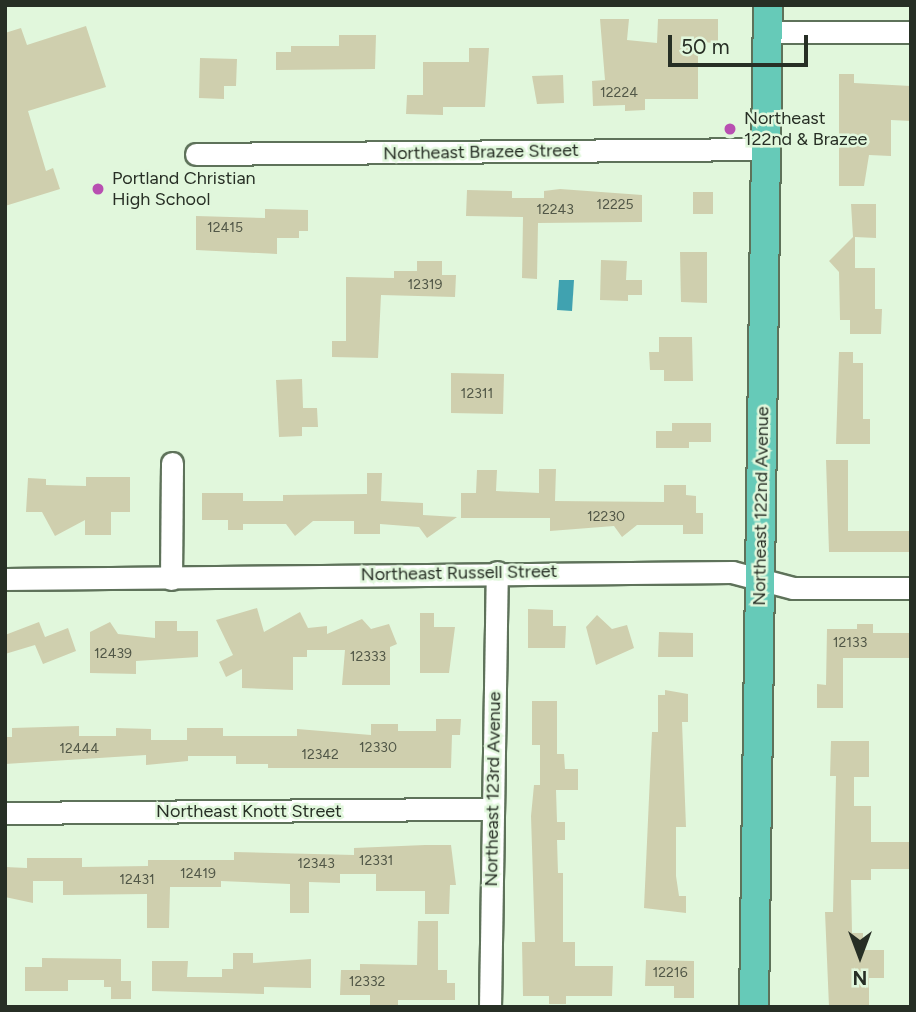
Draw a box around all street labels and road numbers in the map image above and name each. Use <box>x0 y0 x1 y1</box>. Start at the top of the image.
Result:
street label: Northeast Brazee Street <box>383 139 579 165</box>
street label: Northeast 122nd Avenue <box>748 406 774 606</box>
street label: Northeast Russell Street <box>361 560 557 586</box>
street label: Northeast 123rd Avenue <box>480 691 506 887</box>
street label: Northeast Knott Street <box>156 800 342 822</box>

